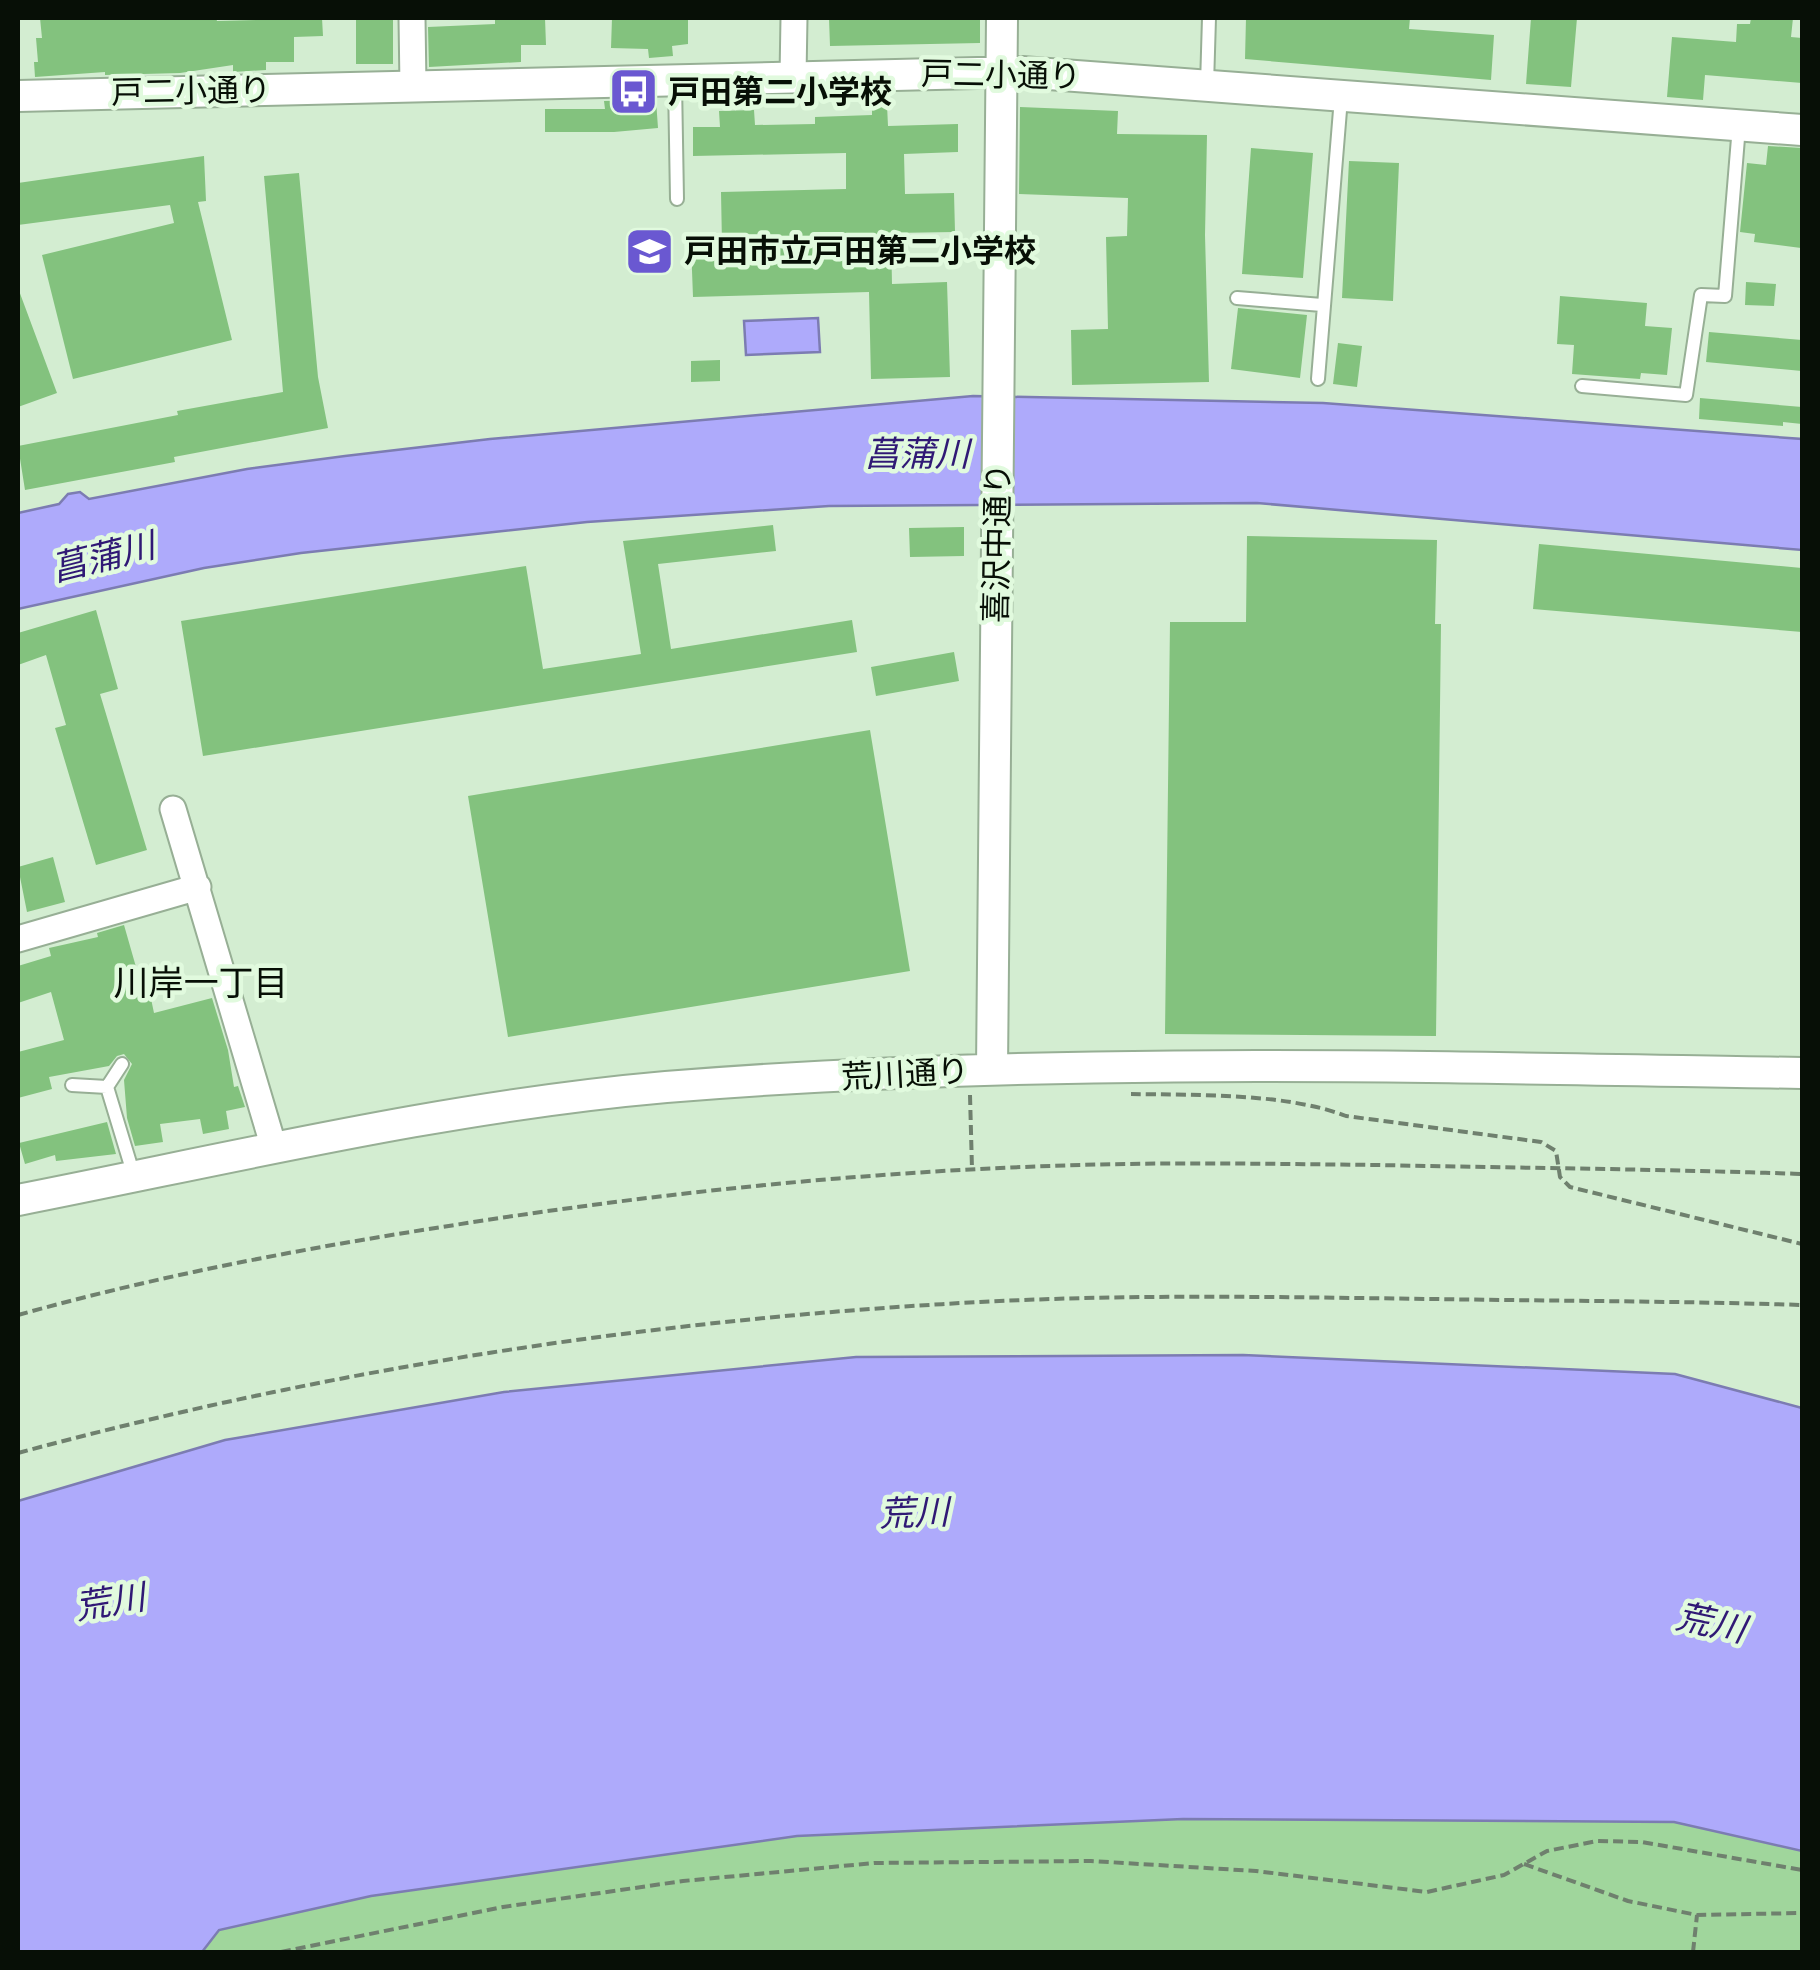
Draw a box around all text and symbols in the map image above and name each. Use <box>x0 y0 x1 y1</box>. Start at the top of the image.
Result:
street label: 戸二小通り <box>921 55 1081 95</box>
bus stop icon: 戸田第二小学校 <box>607 66 659 118</box>
street label: 戸二小通り <box>111 71 271 111</box>
place label: 戸田第二小学校 <box>668 73 892 111</box>
school or university icon: 戸田市立戸田第二小学校 <box>623 225 675 277</box>
place label: 戸田市立戸田第二小学校 <box>684 232 1036 270</box>
water label: 菖蒲川 <box>864 433 973 475</box>
street label: 喜沢中通り <box>977 463 1017 623</box>
water label: 菖蒲川 <box>47 523 163 590</box>
district label: 川岸一丁目 <box>113 962 289 1004</box>
street label: 荒川通り <box>840 1052 970 1096</box>
water label: 荒川 <box>878 1491 954 1535</box>
water label: 荒川 <box>72 1575 152 1628</box>
water label: 荒川 <box>1672 1595 1754 1652</box>

